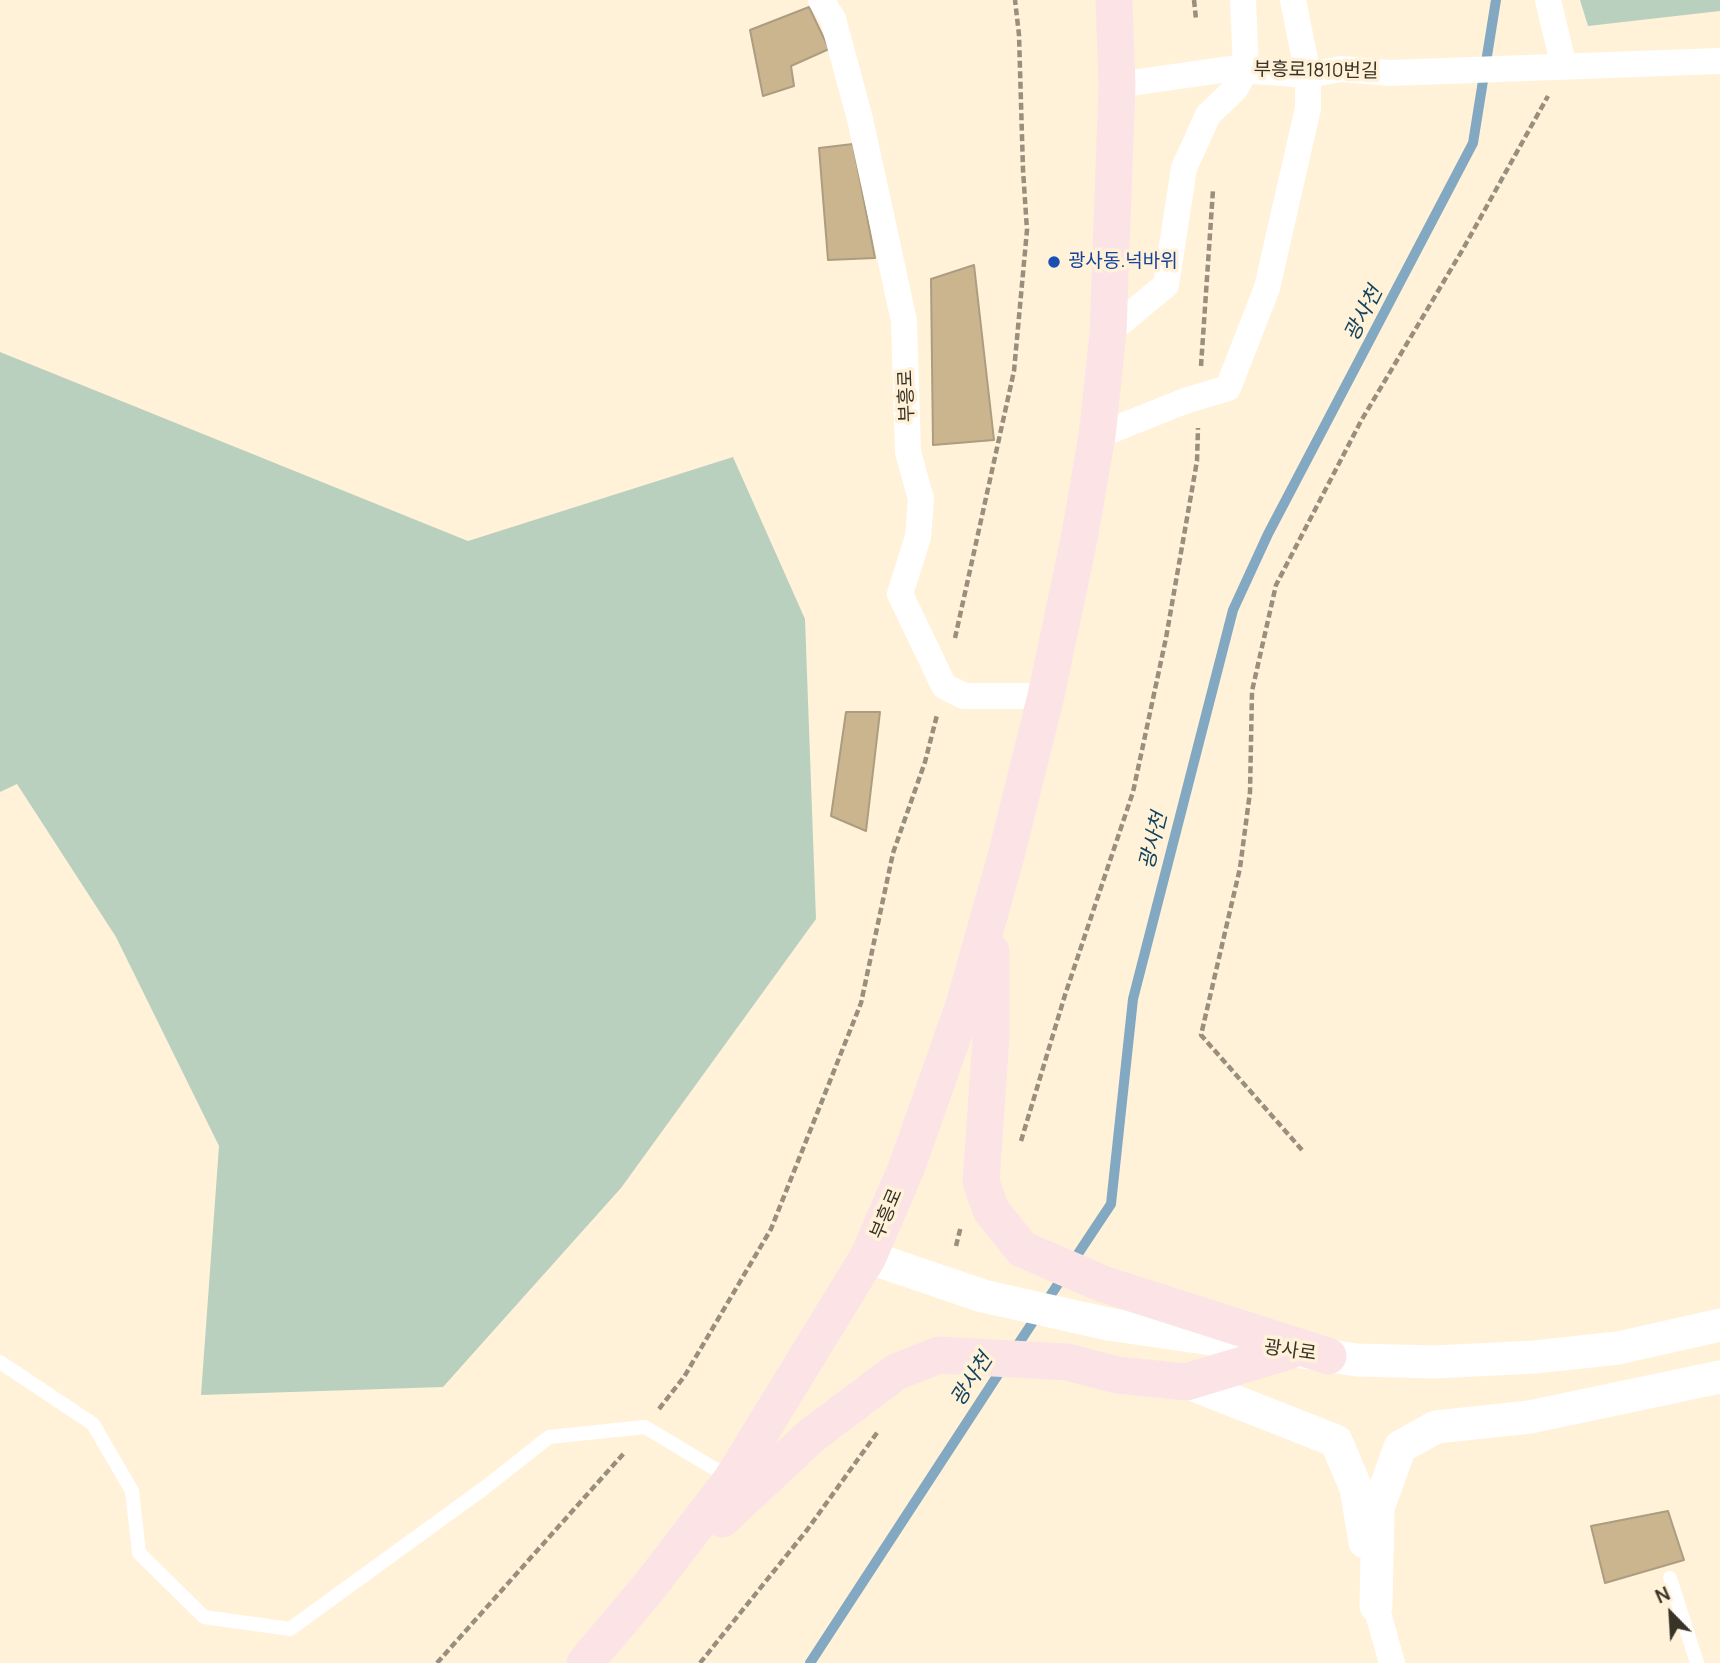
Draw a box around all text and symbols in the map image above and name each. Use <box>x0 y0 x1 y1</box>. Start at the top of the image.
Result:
street label: 부흥로1810번길 <box>1253 59 1379 83</box>
place label: 광사동.넉바위 <box>1068 251 1178 273</box>
marker: 광사동.넉바위 <box>1046 254 1062 270</box>
water label: 광사천 <box>1340 282 1388 346</box>
street label: 부흥로 <box>895 369 919 423</box>
water label: 광사천 <box>1135 810 1173 872</box>
street label: 부흥로 <box>866 1185 908 1243</box>
street label: 광사로 <box>1262 1336 1318 1366</box>
water label: 광사천 <box>946 1349 998 1411</box>
north arrow <box>1636 1579 1706 1649</box>
text: N <box>1651 1580 1674 1609</box>

